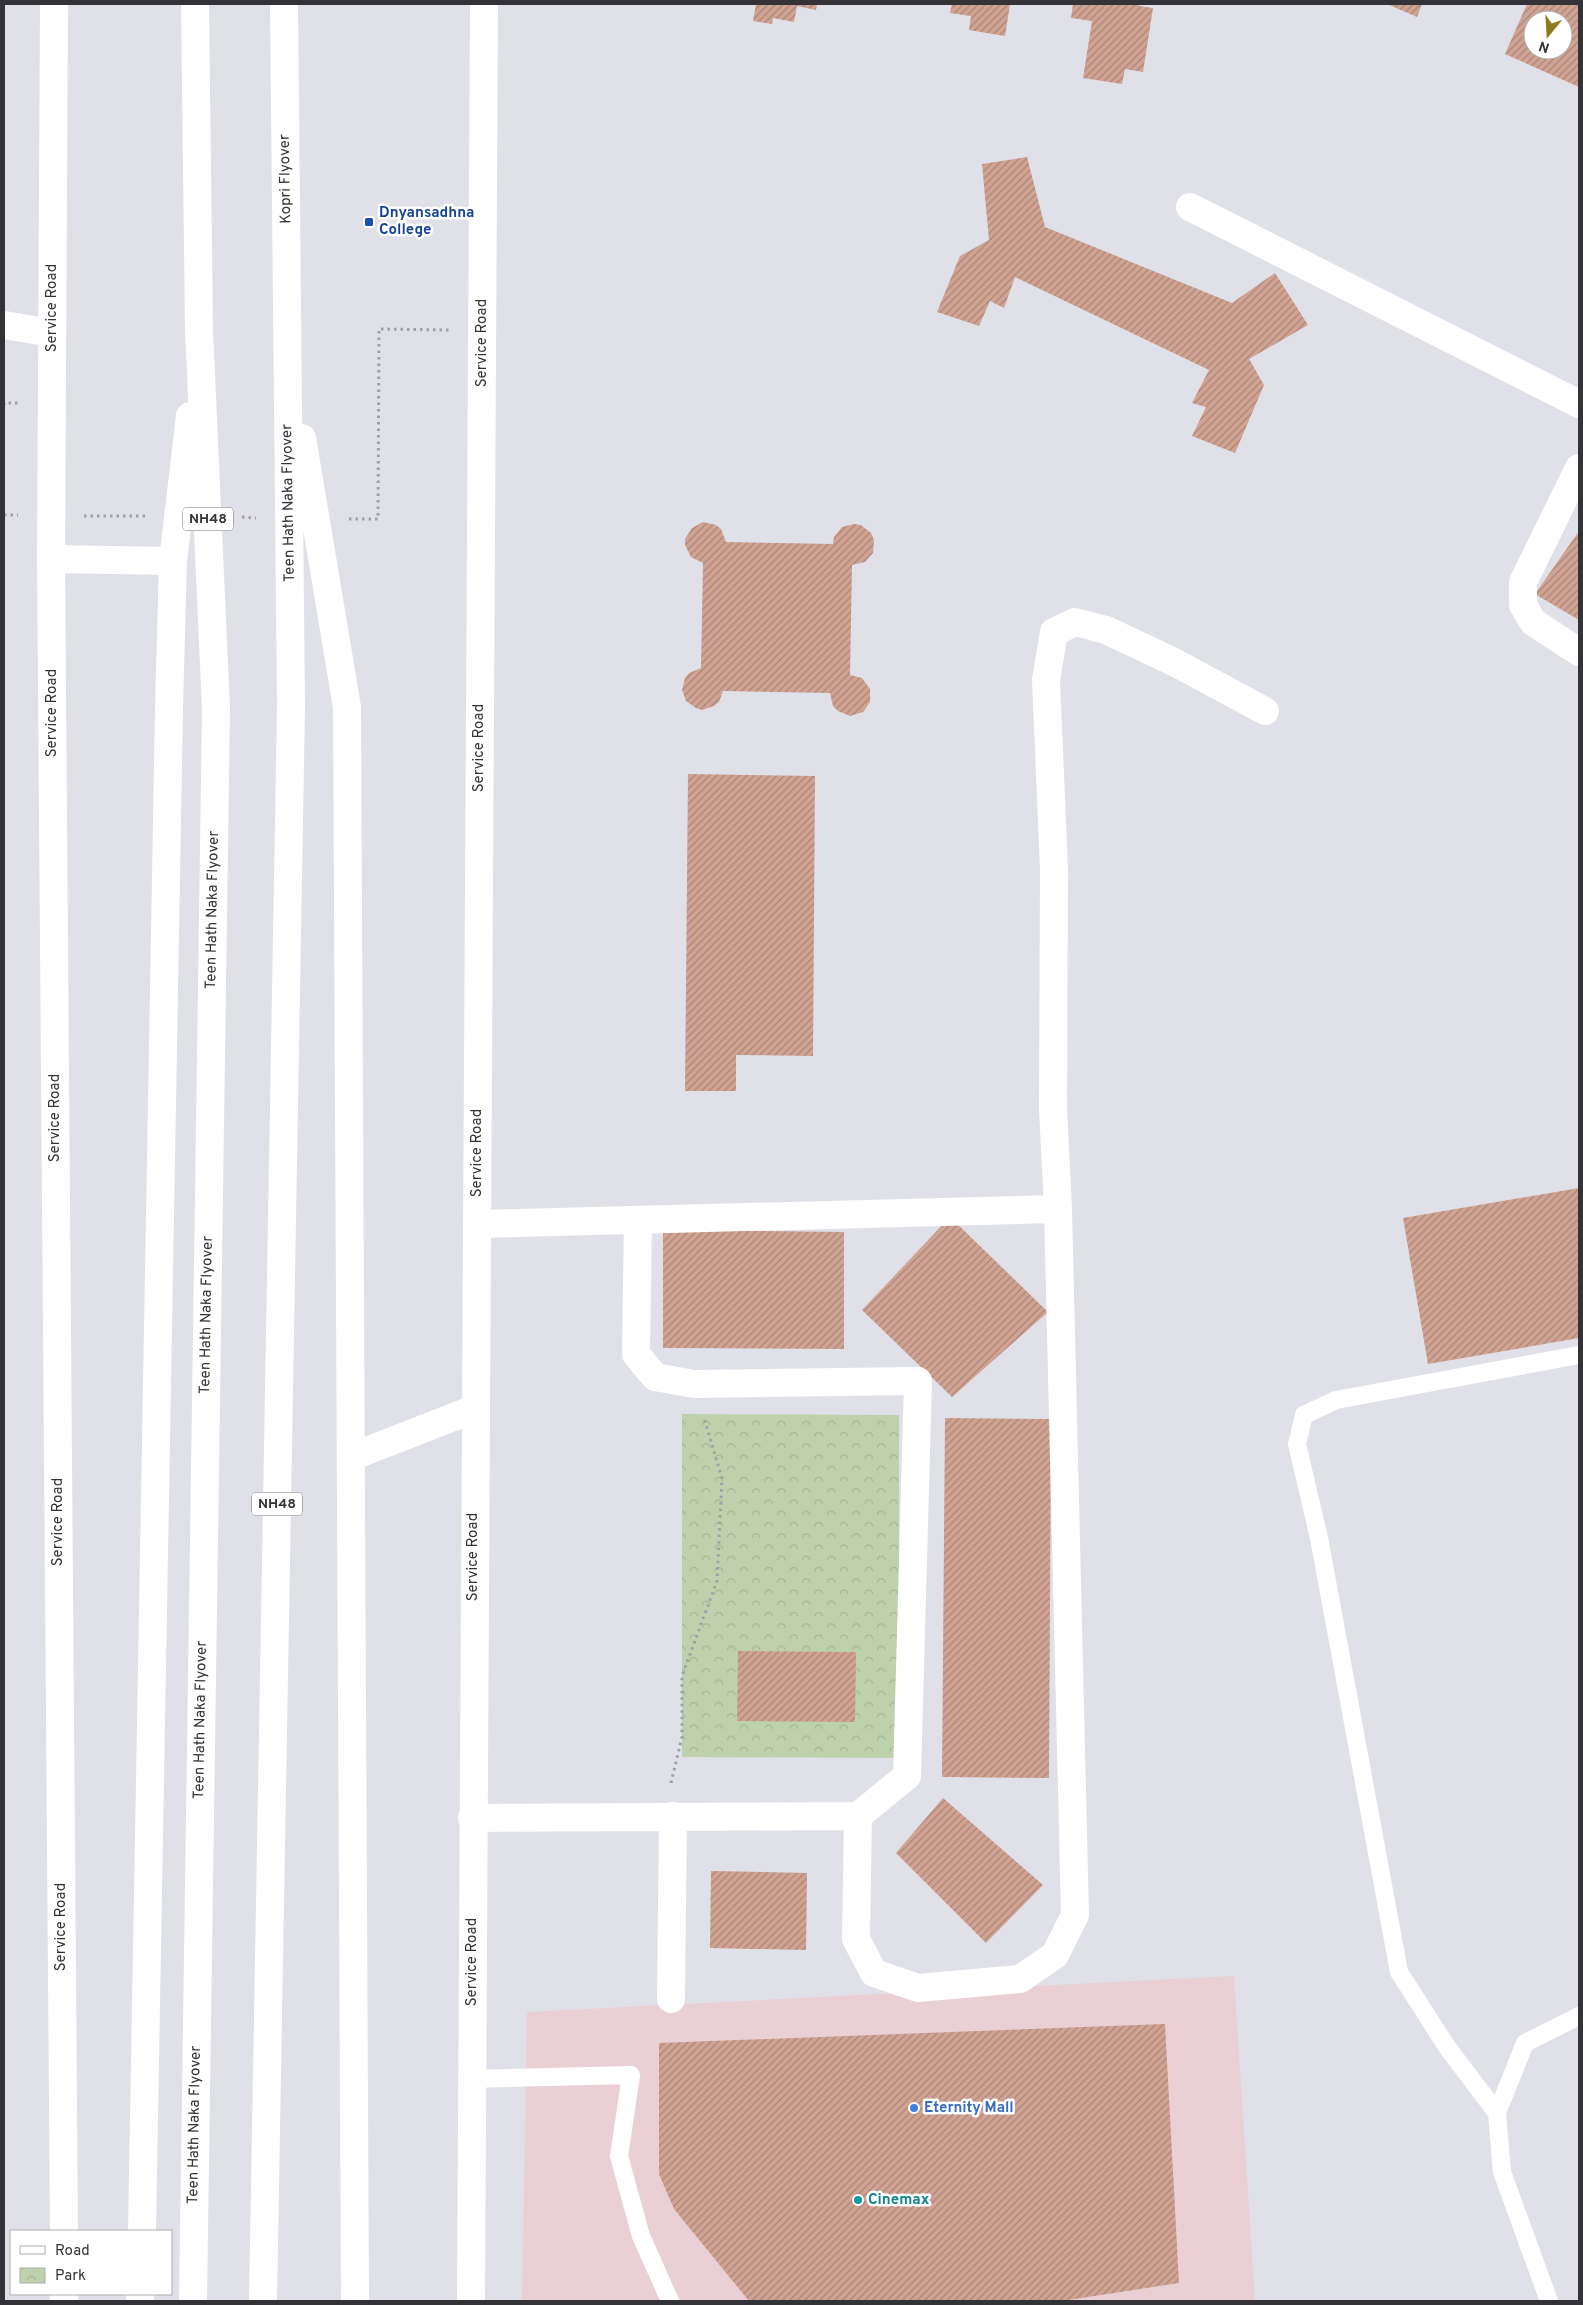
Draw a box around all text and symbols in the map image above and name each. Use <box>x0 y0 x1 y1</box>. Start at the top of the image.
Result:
north arrow <box>1523 10 1573 60</box>
text: N <box>1537 36 1552 56</box>
street label: Kopri Flyover <box>276 134 296 224</box>
place label: Dnyansadhna College <box>379 204 474 240</box>
marker: Dnyansadhna College <box>363 216 375 228</box>
street label: Service Road <box>43 264 62 352</box>
street label: Service Road <box>473 299 492 387</box>
street label: Teen Hath Naka Flyover <box>278 424 300 582</box>
road number: NH48 <box>183 508 233 530</box>
street label: Service Road <box>43 669 62 757</box>
street label: Service Road <box>470 704 489 792</box>
street label: Teen Hath Naka Flyover <box>202 831 224 989</box>
street label: Service Road <box>46 1074 65 1162</box>
street label: Service Road <box>468 1109 487 1197</box>
street label: Teen Hath Naka Flyover <box>196 1236 218 1394</box>
street label: Service Road <box>49 1478 68 1566</box>
road number: NH48 <box>252 1492 302 1516</box>
street label: Service Road <box>464 1513 483 1601</box>
street label: Teen Hath Naka Flyover <box>190 1641 212 1799</box>
street label: Service Road <box>52 1883 71 1971</box>
street label: Service Road <box>463 1918 482 2006</box>
street label: Teen Hath Naka Flyover <box>184 2046 206 2204</box>
place label: Eternity Mall <box>924 2099 1014 2118</box>
marker: Eternity Mall <box>908 2102 920 2114</box>
place label: Cinemax <box>868 2191 930 2210</box>
marker: Cinemax <box>852 2194 864 2206</box>
legend <box>10 2230 172 2295</box>
text: Road <box>55 2242 90 2261</box>
text: Park <box>55 2267 86 2286</box>

